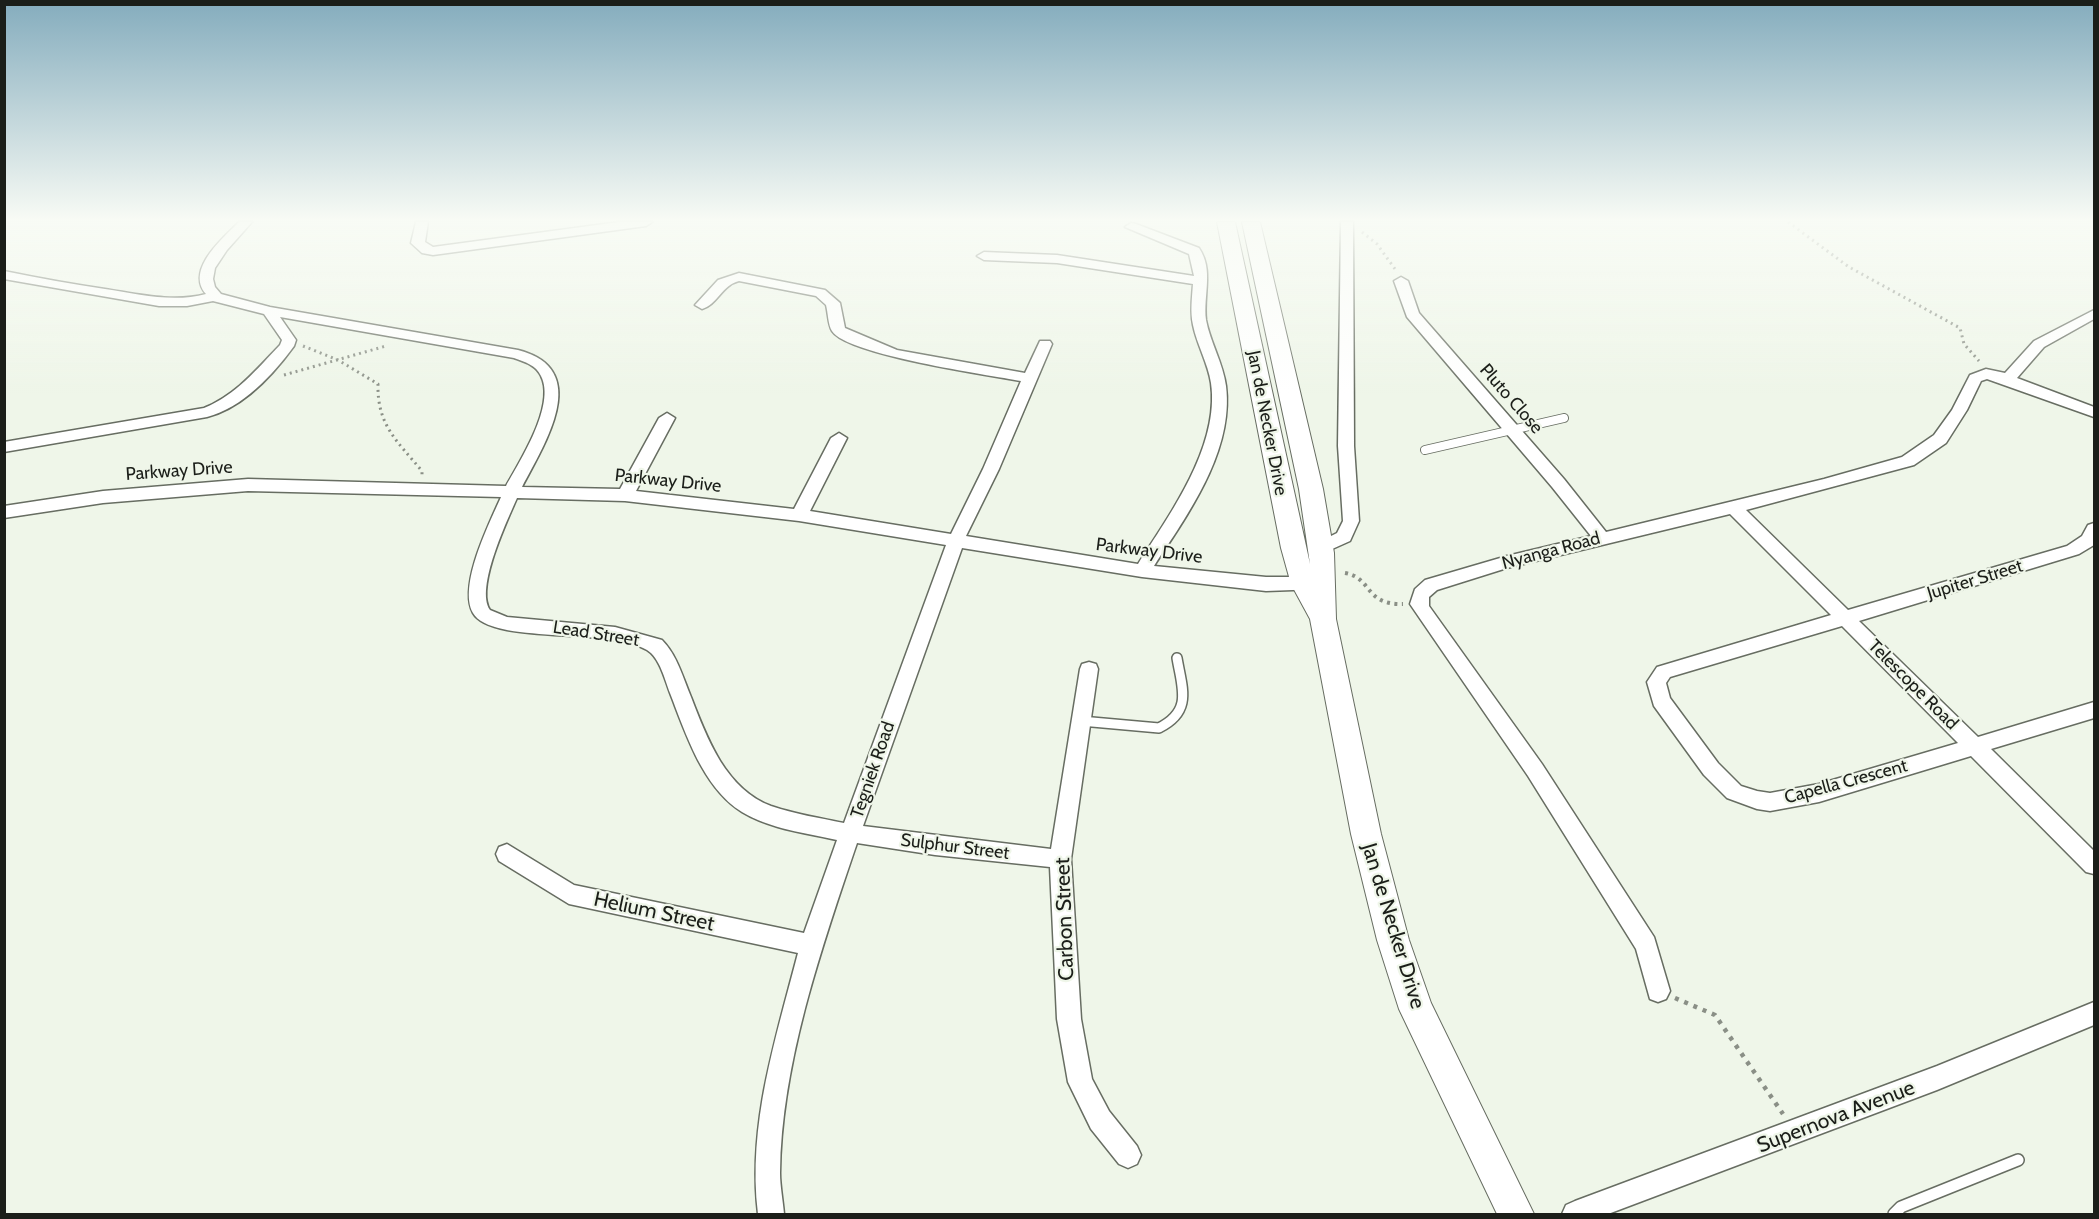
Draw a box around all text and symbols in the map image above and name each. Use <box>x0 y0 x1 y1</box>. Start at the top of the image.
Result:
street label: Jan de Necker Drive <box>1242 349 1292 497</box>
street label: Pluto Close <box>1475 360 1547 438</box>
street label: Parkway Drive <box>125 456 233 486</box>
street label: Parkway Drive <box>614 465 722 497</box>
street label: Nyanga Road <box>1499 528 1603 574</box>
street label: Parkway Drive <box>1094 534 1204 568</box>
street label: Jupiter Street <box>1925 555 2025 605</box>
street label: Lead Street <box>551 617 641 651</box>
street label: Telescope Road <box>1863 635 1963 735</box>
street label: Tegniek Road <box>846 719 900 821</box>
street label: Capella Crescent <box>1782 755 1910 809</box>
street label: Sulphur Street <box>899 830 1011 864</box>
street label: Jan de Necker Drive <box>1356 840 1430 1012</box>
street label: Carbon Street <box>1050 857 1080 981</box>
street label: Helium Street <box>591 887 717 937</box>
street label: Supernova Avenue <box>1754 1075 1918 1159</box>

